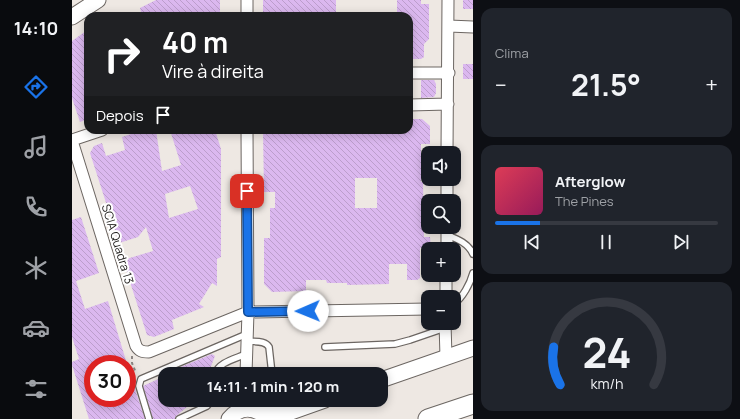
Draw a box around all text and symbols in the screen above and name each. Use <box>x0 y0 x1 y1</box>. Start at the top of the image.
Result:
text: 14:10 <box>14 16 58 40</box>
text: 40 m <box>162 23 228 61</box>
icon: right <box>96 28 148 80</box>
text: Clima <box>495 44 529 62</box>
text: Vire à direita <box>162 59 264 83</box>
text: 21.5° <box>571 64 641 105</box>
text: − <box>495 70 507 100</box>
text: + <box>705 70 718 100</box>
icon: directions <box>22 73 50 101</box>
icon: arrive <box>152 104 174 126</box>
text: Depois <box>96 105 144 126</box>
icon: music <box>22 133 50 161</box>
map controls <box>421 146 461 330</box>
button: sound <box>421 146 461 186</box>
text: Afterglow <box>555 171 626 192</box>
pin <box>230 174 264 208</box>
icon: arrive <box>236 180 258 202</box>
text: The Pines <box>555 192 614 210</box>
icon: phone <box>22 193 50 221</box>
button: search <box>421 194 461 234</box>
street label: SCIA Quadra 13 <box>98 202 138 286</box>
icon: previous <box>521 231 543 253</box>
icon: pause <box>595 231 617 253</box>
icon: next <box>670 231 692 253</box>
button: + <box>421 242 461 282</box>
icon: climate <box>22 254 50 282</box>
position arrow <box>287 290 329 332</box>
button: − <box>421 290 461 330</box>
icon: car <box>22 314 50 342</box>
text: 24 <box>582 323 631 379</box>
speed limit sign: 30 <box>84 355 136 407</box>
text: km/h <box>590 373 623 392</box>
icon: filters <box>22 375 50 403</box>
text: 14:11 · 1 min · 120 m <box>207 376 339 397</box>

